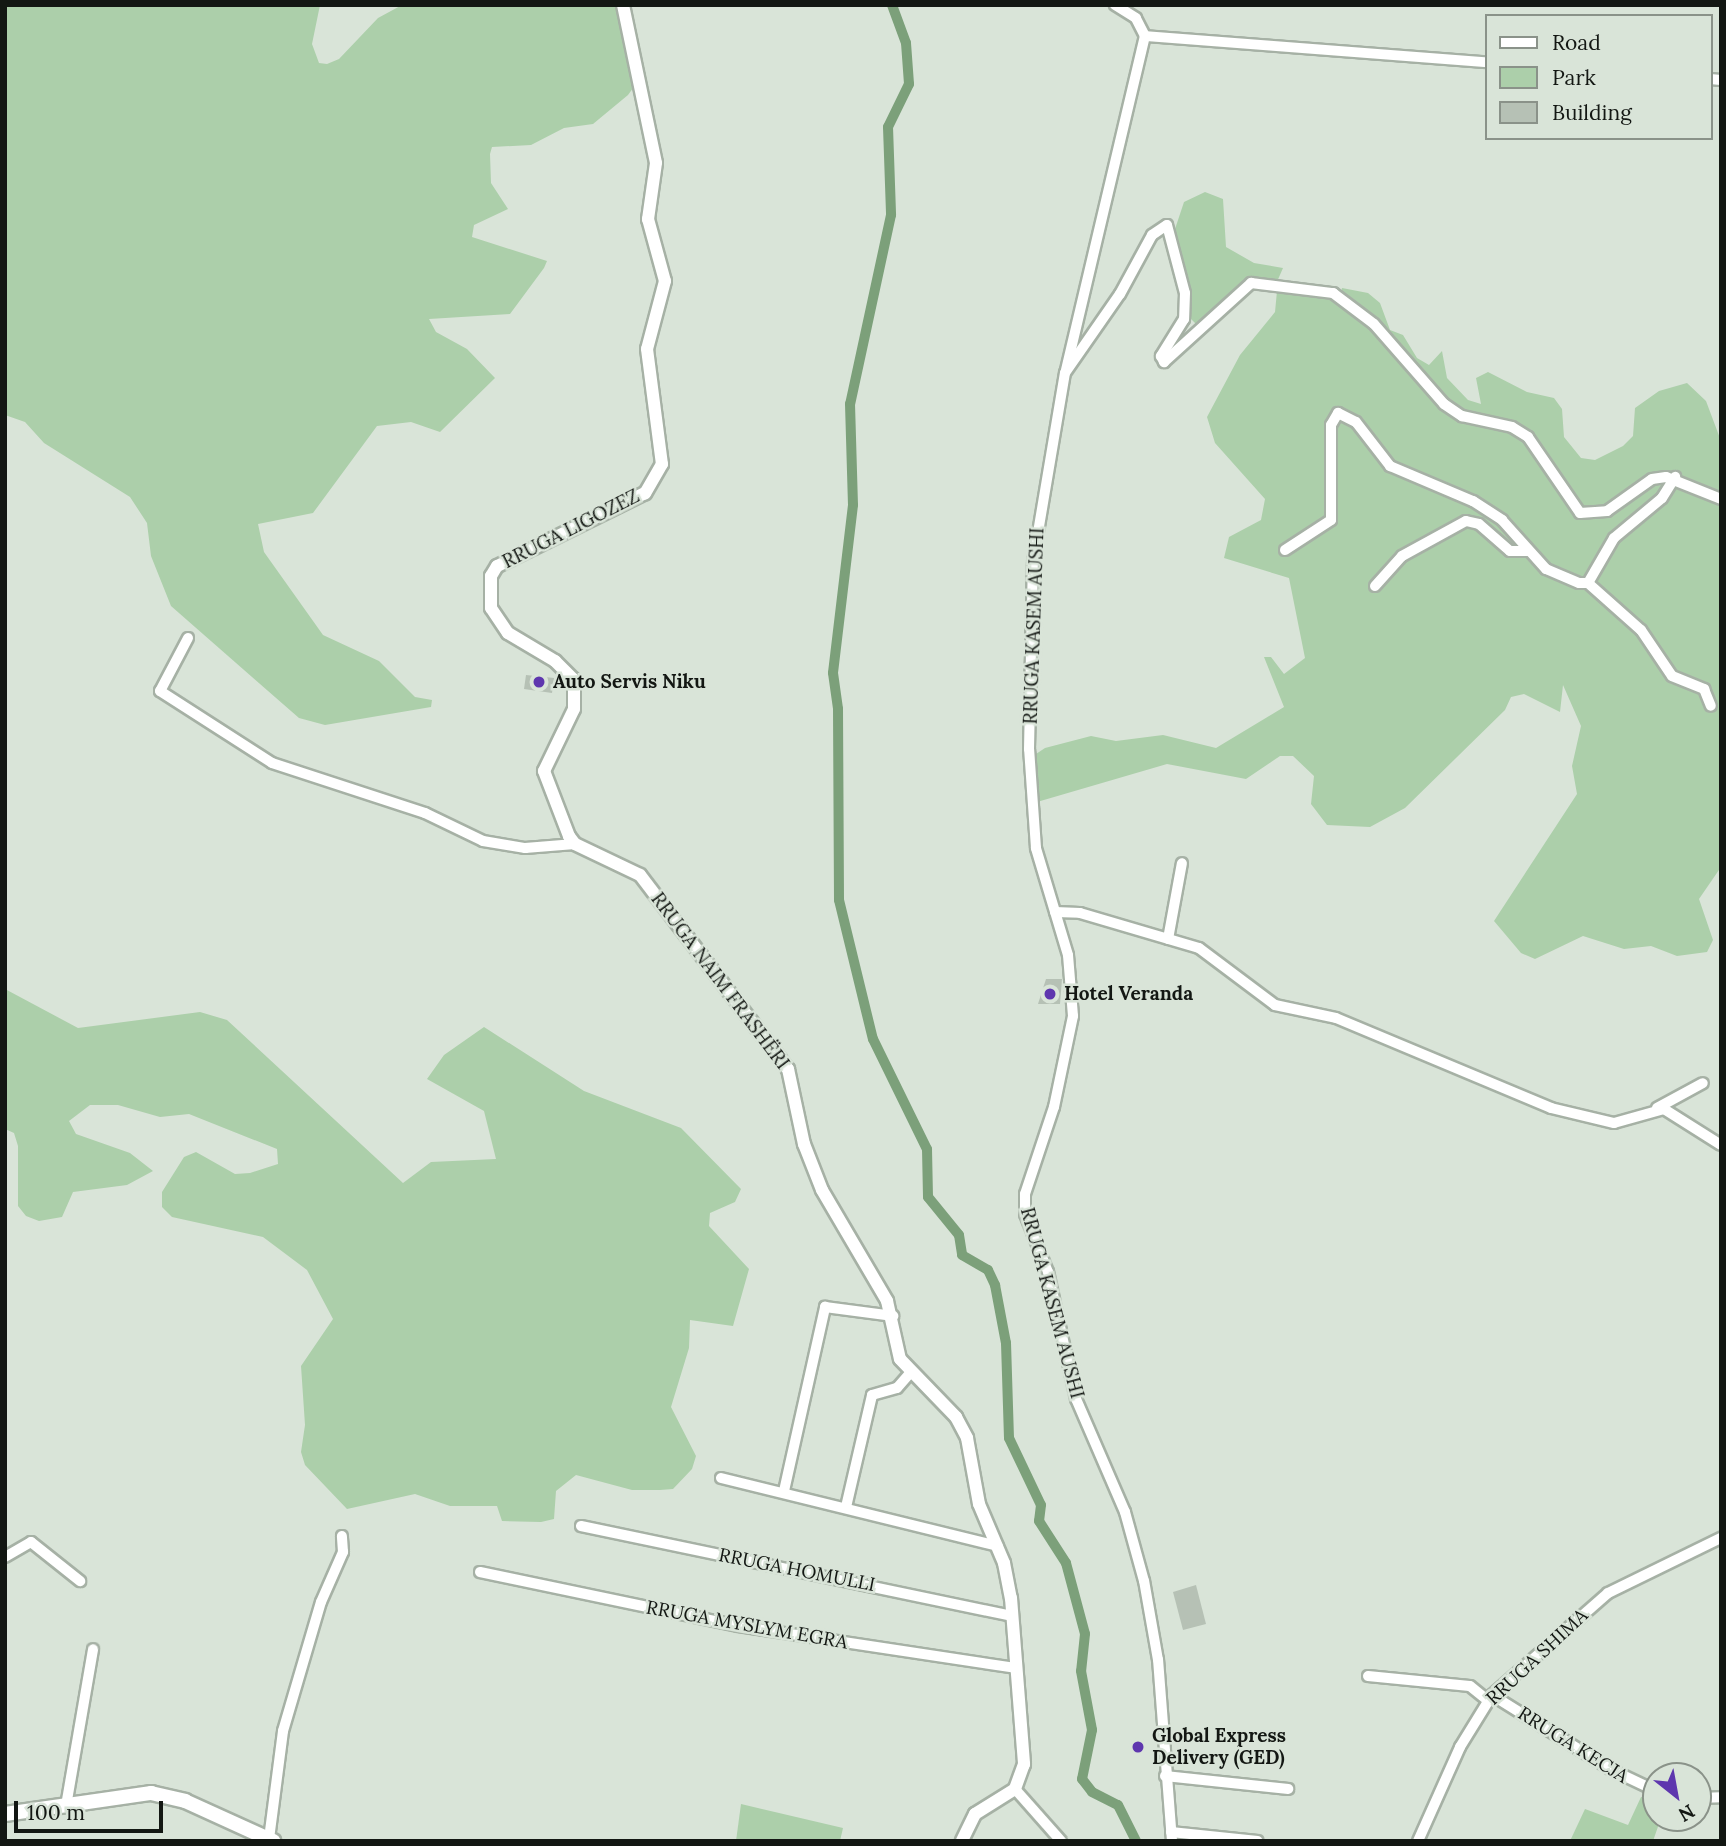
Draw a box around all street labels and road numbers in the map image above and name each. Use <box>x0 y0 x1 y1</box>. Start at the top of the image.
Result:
street label: RRUGA LIGOZEZ <box>499 485 643 573</box>
street label: RRUGA KASEM AUSHI <box>1019 527 1049 725</box>
street label: RRUGA NAIM FRASHËRI <box>646 888 794 1074</box>
street label: RRUGA KASEM AUSHI <box>1016 1205 1088 1401</box>
street label: RRUGA HOMULLI <box>717 1544 877 1596</box>
street label: RRUGA MYSLYM EGRA <box>644 1596 850 1654</box>
street label: RRUGA SHIMA <box>1482 1604 1592 1710</box>
street label: RRUGA KECJA <box>1514 1702 1632 1788</box>

